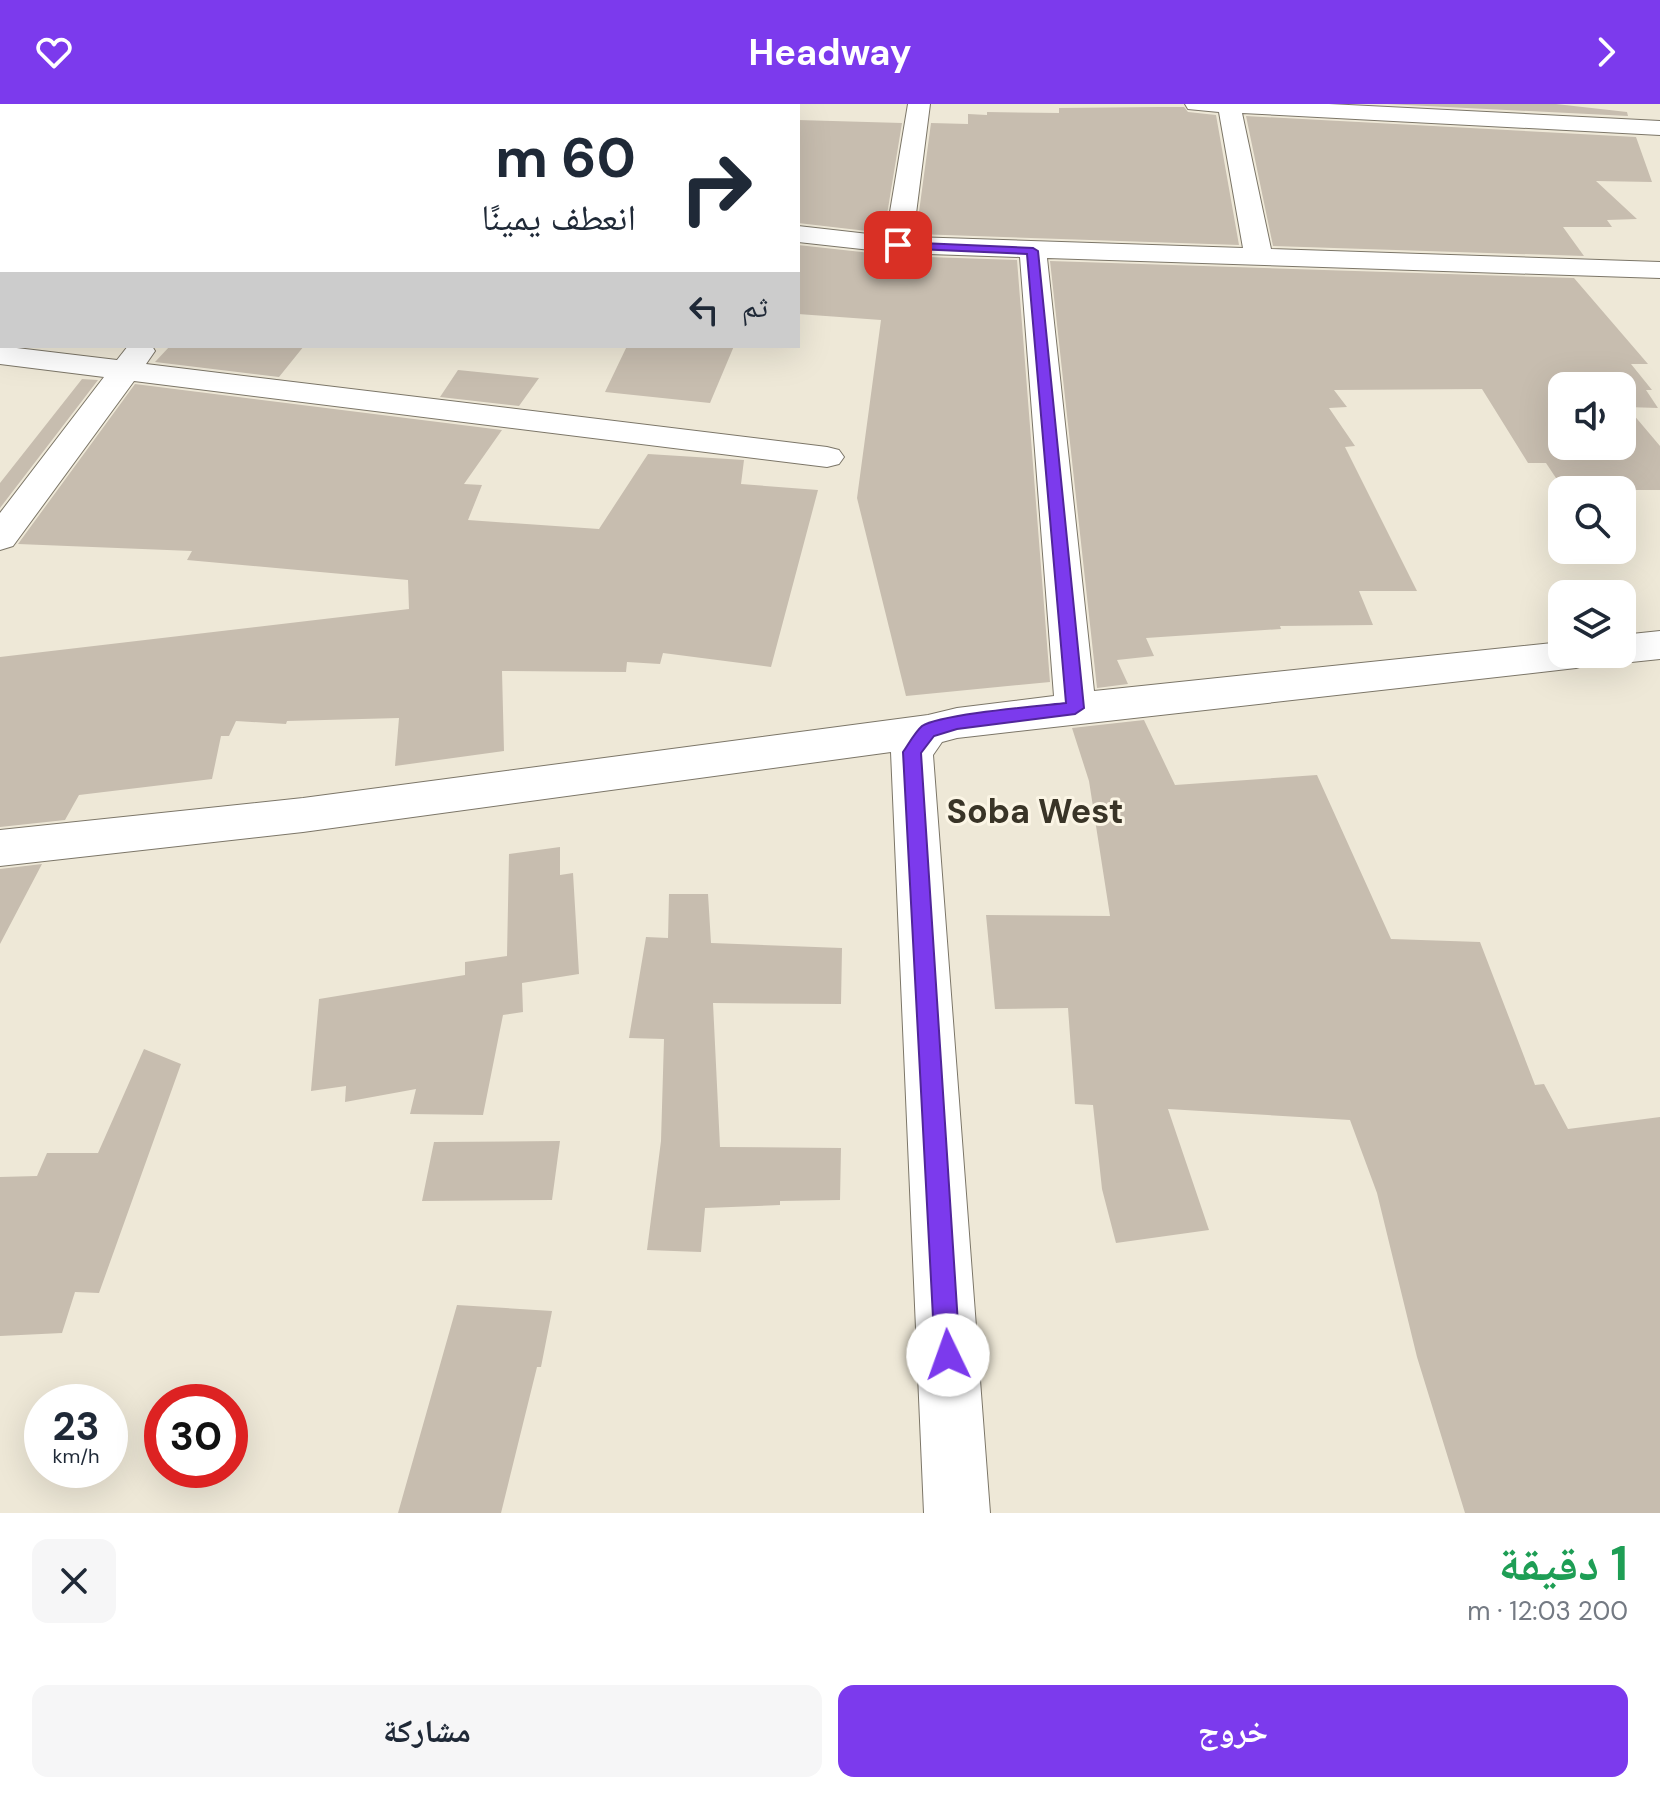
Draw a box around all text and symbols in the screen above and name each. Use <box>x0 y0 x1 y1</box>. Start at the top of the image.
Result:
text: Headway <box>749 29 911 76</box>
icon: heart <box>32 30 76 74</box>
icon: forward <box>1584 30 1628 74</box>
text: 60 m <box>495 121 636 194</box>
icon: right <box>664 136 768 240</box>
text: انعطف يمينًا <box>481 194 636 241</box>
pin <box>864 211 932 279</box>
icon: arrive <box>876 223 920 267</box>
text: ثم <box>742 287 768 326</box>
icon: left <box>682 288 726 332</box>
map controls <box>1548 372 1636 668</box>
button: sound <box>1548 372 1636 460</box>
button: search <box>1548 476 1636 564</box>
button: layers <box>1548 580 1636 668</box>
district label: Soba West <box>946 789 1124 834</box>
position arrow <box>906 1313 990 1397</box>
speed limit sign: 30 <box>144 1384 248 1488</box>
text: 23 <box>52 1400 100 1452</box>
text: km/h <box>52 1443 100 1469</box>
text: 1 دقيقة <box>1498 1532 1628 1595</box>
button: close <box>32 1539 116 1623</box>
text: 200 m · 12:03 <box>1467 1594 1628 1628</box>
button: مشاركة <box>32 1685 822 1777</box>
button: خروج <box>838 1685 1628 1777</box>

